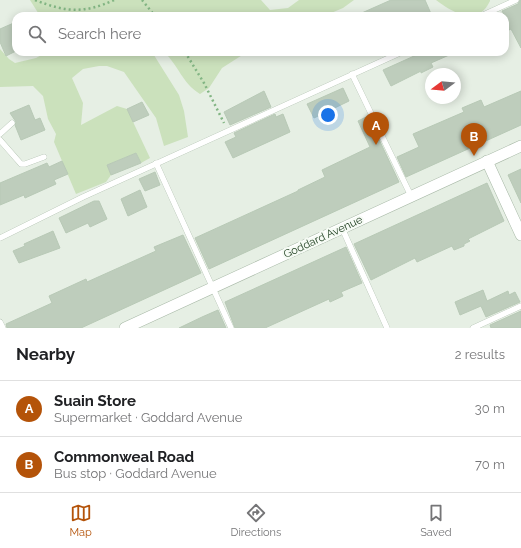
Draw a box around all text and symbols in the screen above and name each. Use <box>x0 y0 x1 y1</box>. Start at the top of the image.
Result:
search box <box>12 12 509 56</box>
icon: search <box>26 23 48 45</box>
text: Search here <box>58 25 141 43</box>
north arrow <box>425 68 461 104</box>
your location <box>318 105 338 125</box>
pin: A <box>363 112 389 145</box>
pin: B <box>461 123 487 156</box>
street label: Goddard Avenue <box>281 213 365 261</box>
text: Nearby <box>16 344 75 364</box>
text: 2 results <box>455 347 505 362</box>
text: Suain Store <box>54 392 136 410</box>
text: A <box>25 401 33 416</box>
text: 30 m <box>475 401 505 416</box>
text: Supermarket · Goddard Avenue <box>54 410 242 425</box>
text: Commonweal Road <box>54 448 194 466</box>
text: B <box>25 457 33 472</box>
text: 70 m <box>475 457 505 472</box>
text: Bus stop · Goddard Avenue <box>54 466 217 481</box>
tab: Map <box>69 502 92 539</box>
tab: Directions <box>231 502 281 539</box>
tab: Saved <box>420 502 452 539</box>

